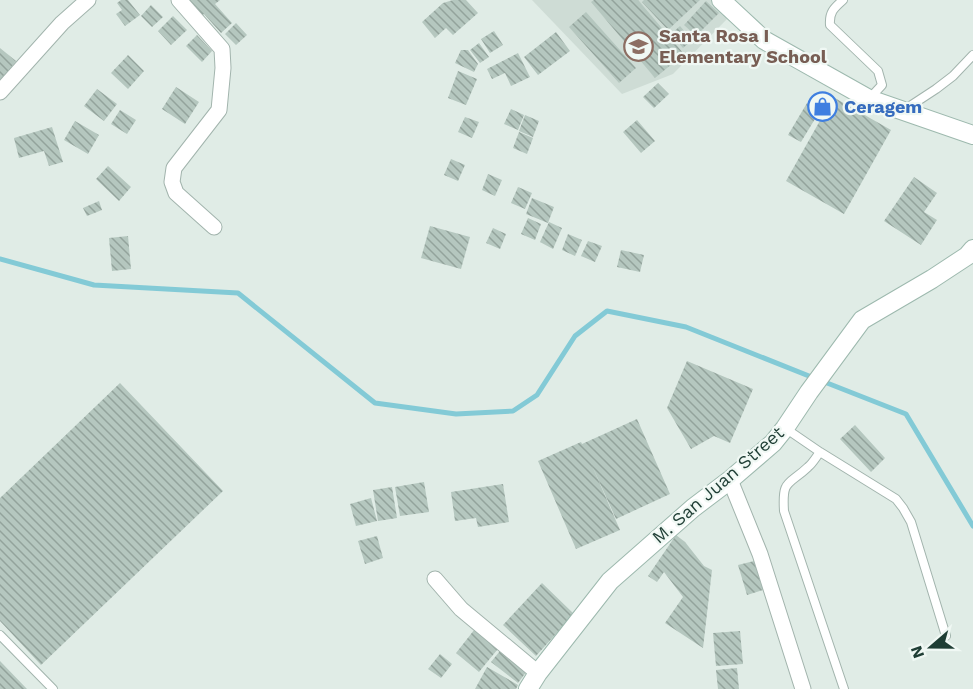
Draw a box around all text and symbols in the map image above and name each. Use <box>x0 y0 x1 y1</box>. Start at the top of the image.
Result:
place label: Santa Rosa I Elementary School <box>659 25 827 67</box>
school or university icon: Santa Rosa I Elementary School <box>622 30 654 62</box>
shop icon: Ceragem <box>807 91 839 123</box>
place label: Ceragem <box>844 96 922 117</box>
street label: M. San Juan Street <box>648 421 788 547</box>
north arrow <box>901 617 961 677</box>
text: N <box>906 643 928 661</box>

